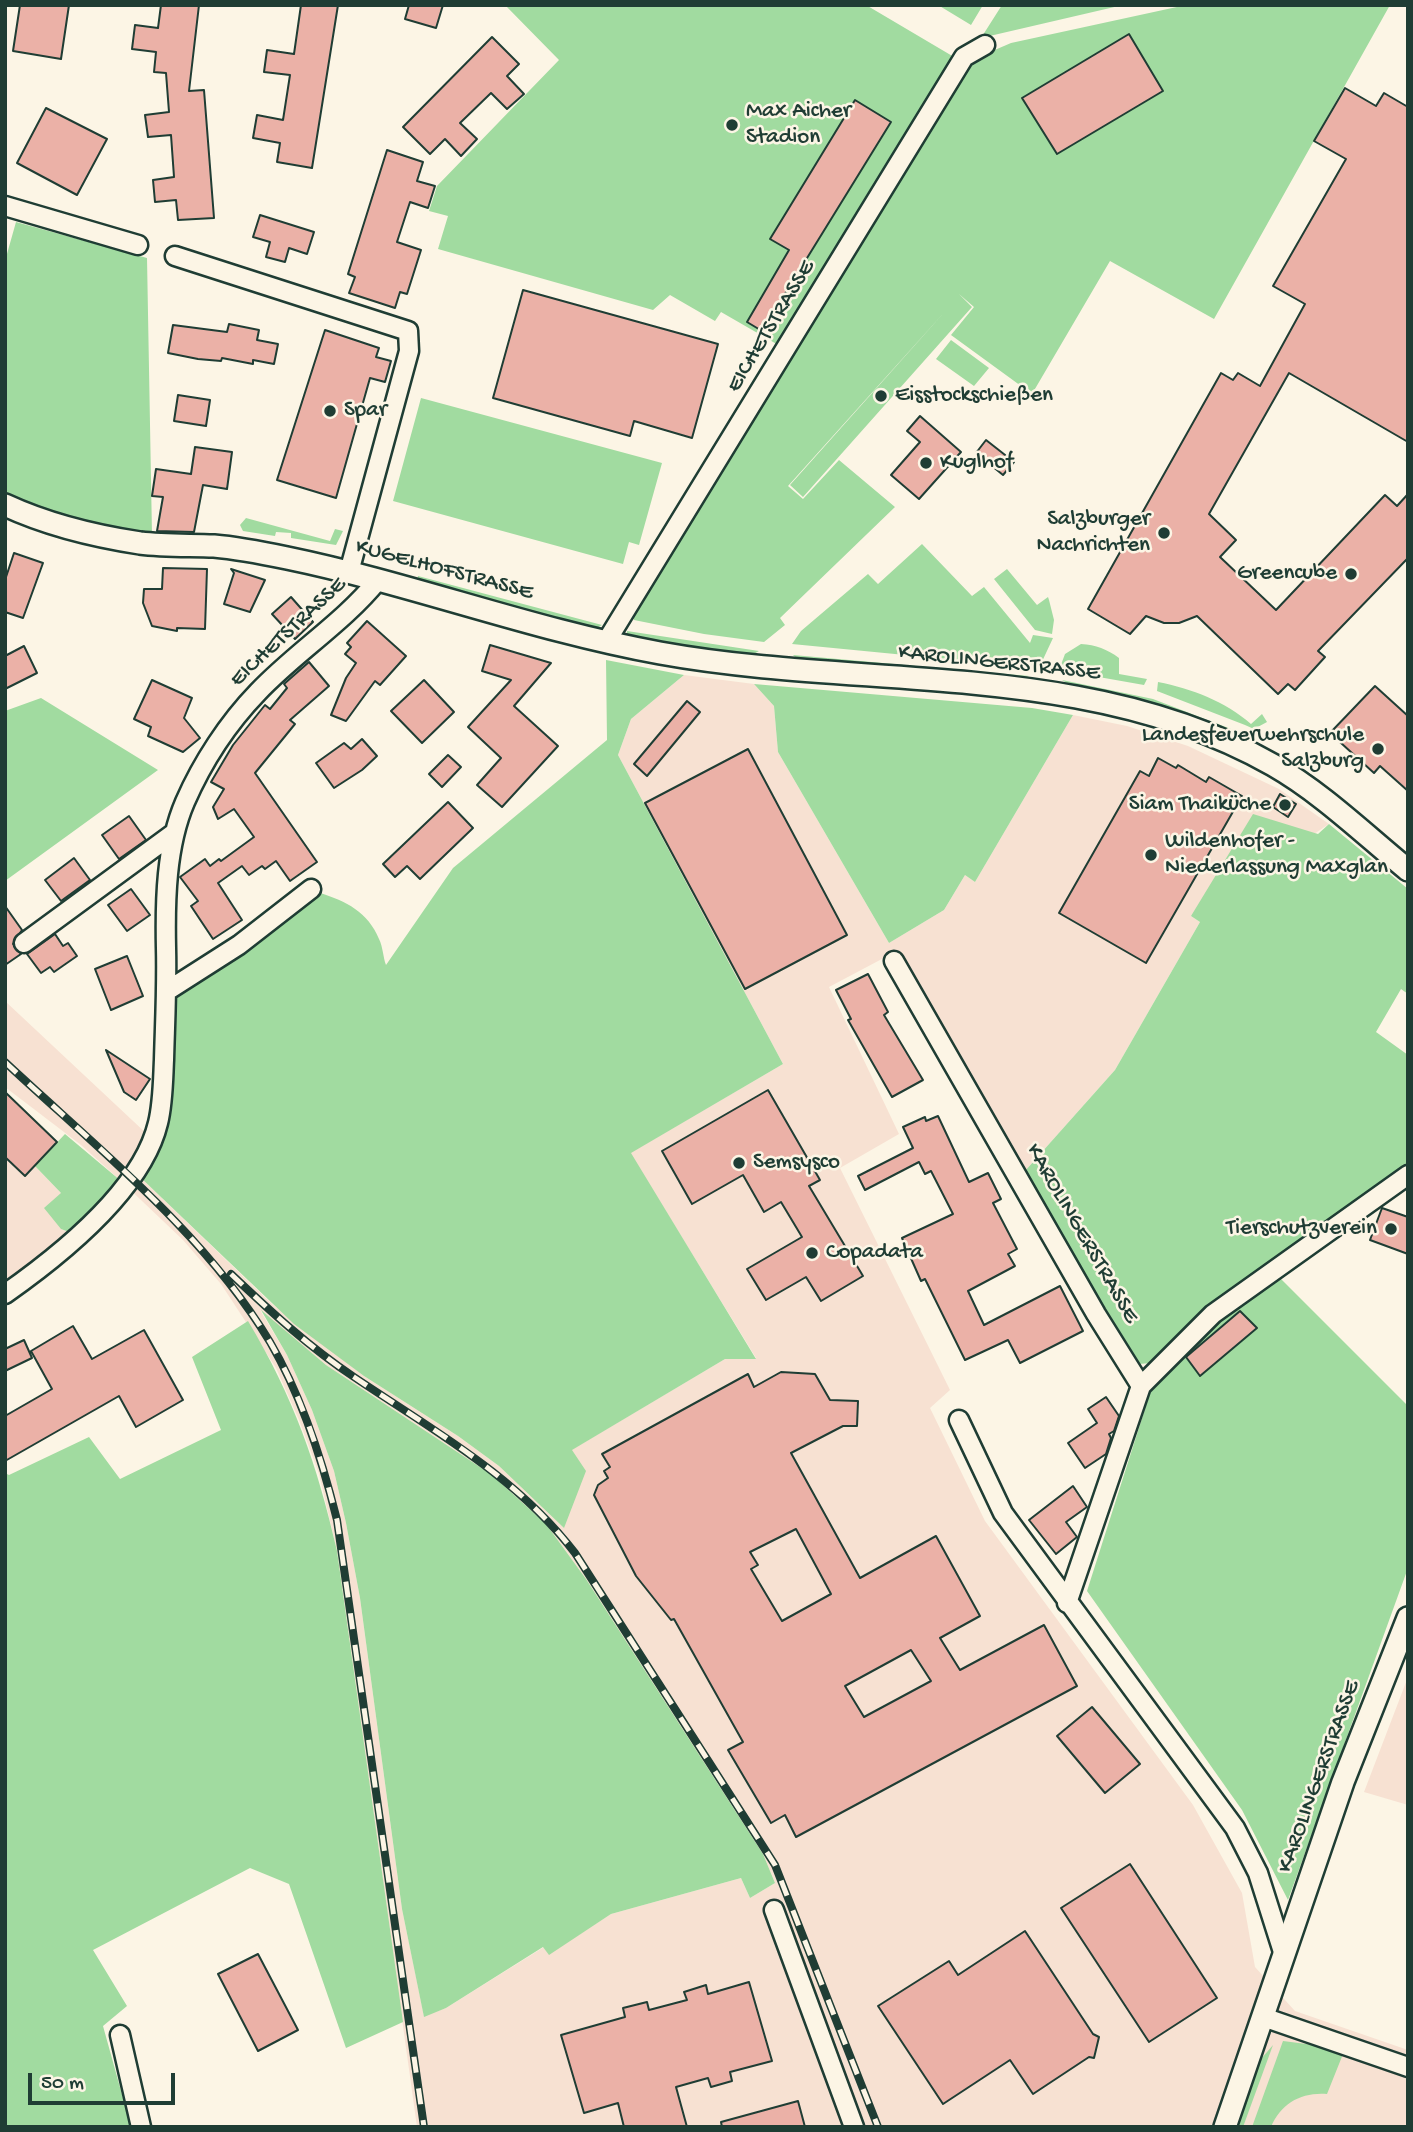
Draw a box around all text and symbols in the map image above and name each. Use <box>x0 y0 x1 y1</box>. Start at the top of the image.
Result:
place label: Max Aicher Stadion <box>746 98 851 152</box>
marker: Max Aicher Stadion <box>724 117 740 133</box>
street label: EICHETSTRASSE <box>722 256 822 398</box>
place label: Eisstockschießen <box>895 382 1053 410</box>
marker: Eisstockschießen <box>873 388 889 404</box>
place label: Spar <box>344 397 387 425</box>
marker: Spar <box>322 403 338 419</box>
place label: Kuglhof <box>940 449 1013 477</box>
marker: Kuglhof <box>918 455 934 471</box>
place label: Salzburger Nachrichten <box>1037 506 1150 560</box>
marker: Salzburger Nachrichten <box>1156 525 1172 541</box>
street label: KUGELHOFSTRASSE <box>352 534 536 608</box>
place label: Greencube <box>1237 560 1337 588</box>
marker: Greencube <box>1343 566 1359 582</box>
street label: EICHETSTRASSE <box>225 572 353 694</box>
street label: KAROLINGERSTRASSE <box>897 640 1101 688</box>
place label: Landesfeuerwehrschule Salzburg <box>1142 722 1364 776</box>
marker: Landesfeuerwehrschule Salzburg <box>1370 741 1386 757</box>
place label: Siam Thaiküche <box>1129 791 1271 819</box>
marker: Siam Thaiküche <box>1277 797 1293 813</box>
place label: Wildenhofer - Niederlassung Maxglan <box>1165 828 1388 882</box>
marker: Wildenhofer - Niederlassung Maxglan <box>1143 847 1159 863</box>
street label: KAROLINGERSTRASSE <box>1018 1139 1144 1329</box>
place label: Semsysco <box>753 1149 840 1177</box>
marker: Semsysco <box>731 1155 747 1171</box>
place label: Tierschutzverein <box>1226 1215 1377 1243</box>
marker: Tierschutzverein <box>1383 1221 1399 1237</box>
place label: Copadata <box>826 1239 923 1267</box>
marker: Copadata <box>804 1245 820 1261</box>
street label: KAROLINGERSTRASSE <box>1272 1677 1368 1877</box>
scale bar <box>32 2058 178 2102</box>
text: 50 m <box>41 2072 84 2097</box>

